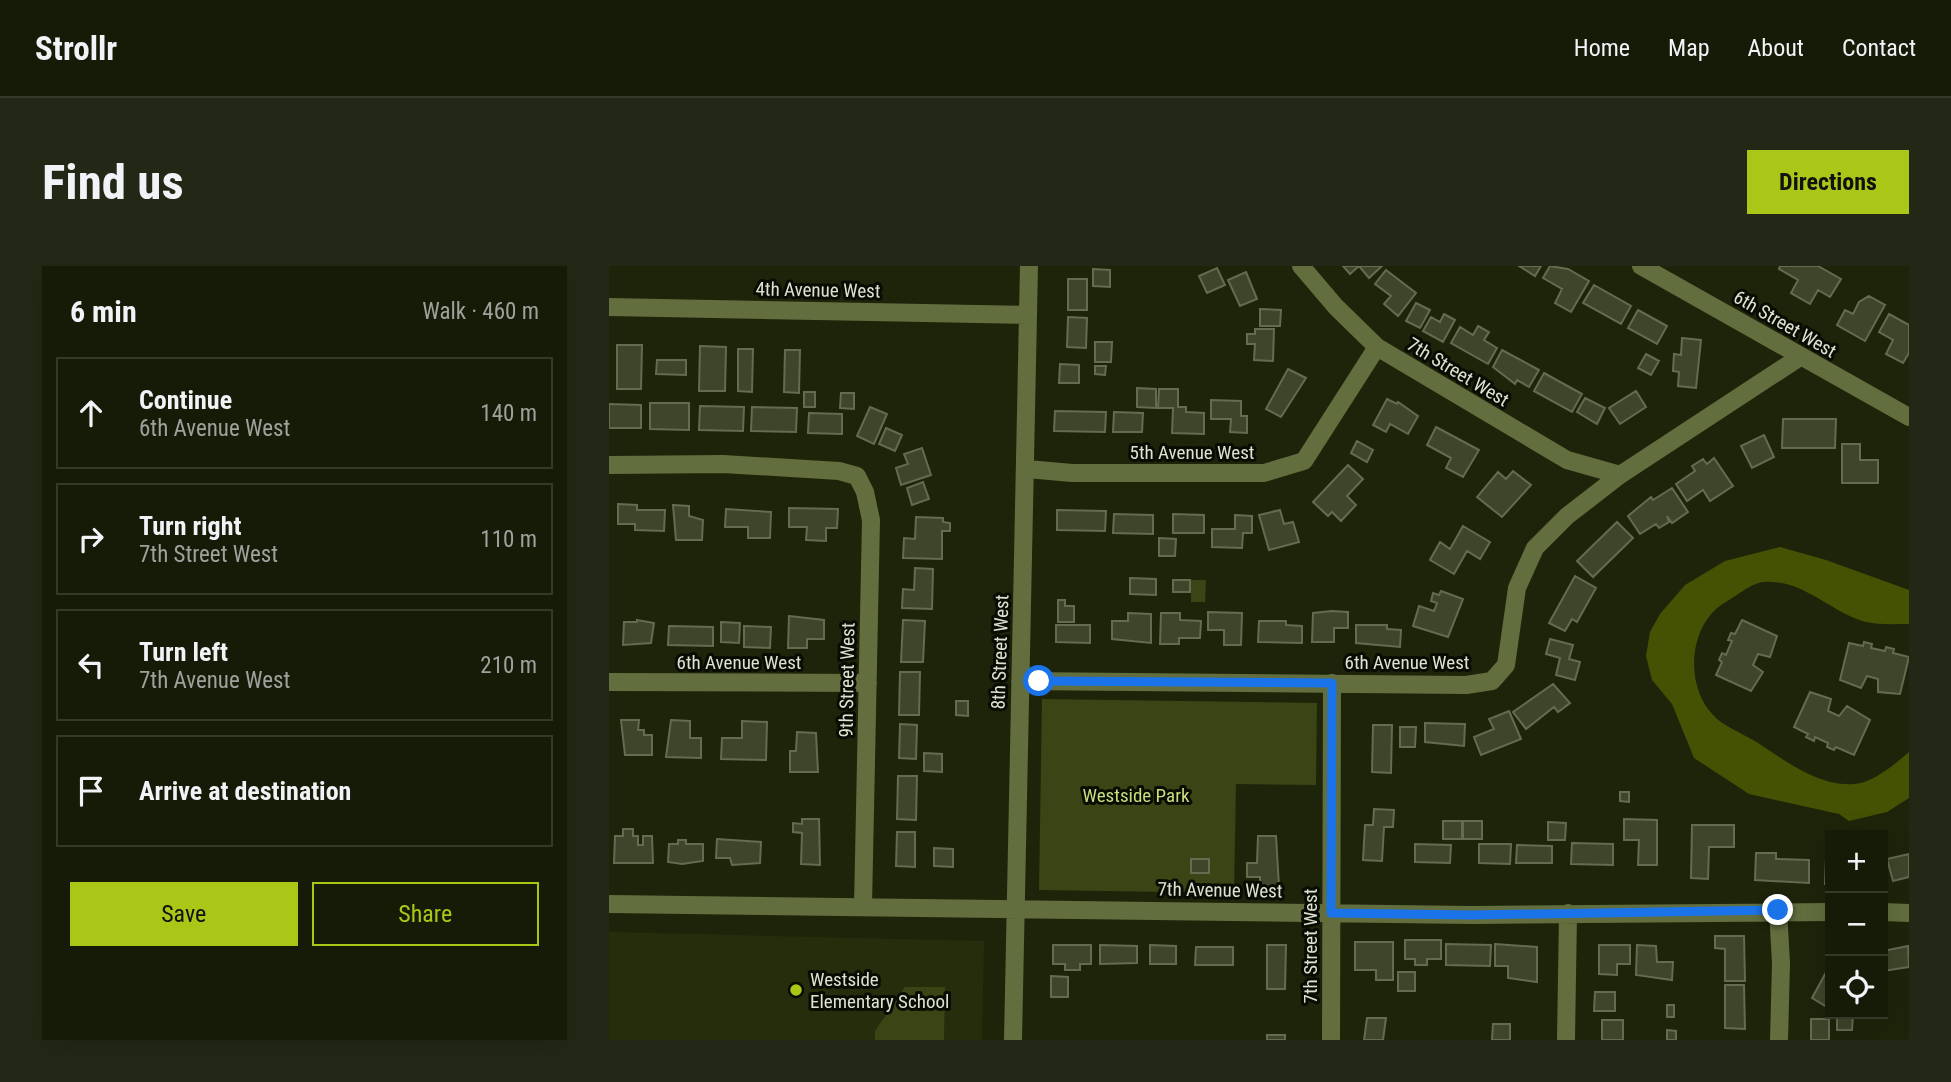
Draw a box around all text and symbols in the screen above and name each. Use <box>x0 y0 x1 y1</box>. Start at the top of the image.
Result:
text: Strollr <box>35 29 117 68</box>
text: Home <box>1574 34 1630 62</box>
text: Map <box>1668 34 1710 62</box>
text: About <box>1748 34 1804 62</box>
text: Contact <box>1842 34 1916 62</box>
button: Directions <box>1747 150 1909 214</box>
text: Find us <box>42 154 184 211</box>
street label: 4th Avenue West <box>755 277 881 303</box>
street label: 6th Street West <box>1730 285 1840 363</box>
text: 6 min <box>70 294 137 329</box>
text: Walk · 460 m <box>422 298 539 325</box>
street label: 7th Street West <box>1403 333 1513 411</box>
text: Continue <box>139 385 232 415</box>
icon: ahead <box>72 394 110 432</box>
text: 140 m <box>480 400 537 427</box>
text: 6th Avenue West <box>139 415 290 442</box>
street label: 5th Avenue West <box>1130 441 1254 464</box>
text: Turn right <box>139 511 241 541</box>
icon: right <box>72 520 110 558</box>
text: 110 m <box>480 526 537 553</box>
text: 7th Street West <box>139 541 278 568</box>
street label: 8th Street West <box>987 594 1013 710</box>
street label: 9th Street West <box>834 622 860 738</box>
text: Turn left <box>139 637 228 667</box>
icon: left <box>72 646 110 684</box>
street label: 6th Avenue West <box>677 651 801 674</box>
street label: 6th Avenue West <box>1345 651 1469 674</box>
text: 210 m <box>480 652 537 679</box>
route start <box>1023 665 1054 696</box>
text: 7th Avenue West <box>139 667 290 694</box>
icon: arrive <box>72 772 110 810</box>
text: Arrive at destination <box>139 776 351 806</box>
park label: Westside Park <box>1083 784 1190 807</box>
map controls <box>1825 830 1888 1019</box>
button: + <box>1825 830 1888 893</box>
street label: 7th Avenue West <box>1157 877 1283 903</box>
button: Save <box>70 882 298 946</box>
button: Share <box>312 882 539 946</box>
street label: 7th Street West <box>1299 889 1322 1003</box>
button: − <box>1825 893 1888 956</box>
route end <box>1762 894 1793 925</box>
button: locate <box>1825 956 1888 1019</box>
place label: Westside Elementary School <box>810 968 949 1013</box>
marker: Westside Elementary School <box>788 982 804 998</box>

